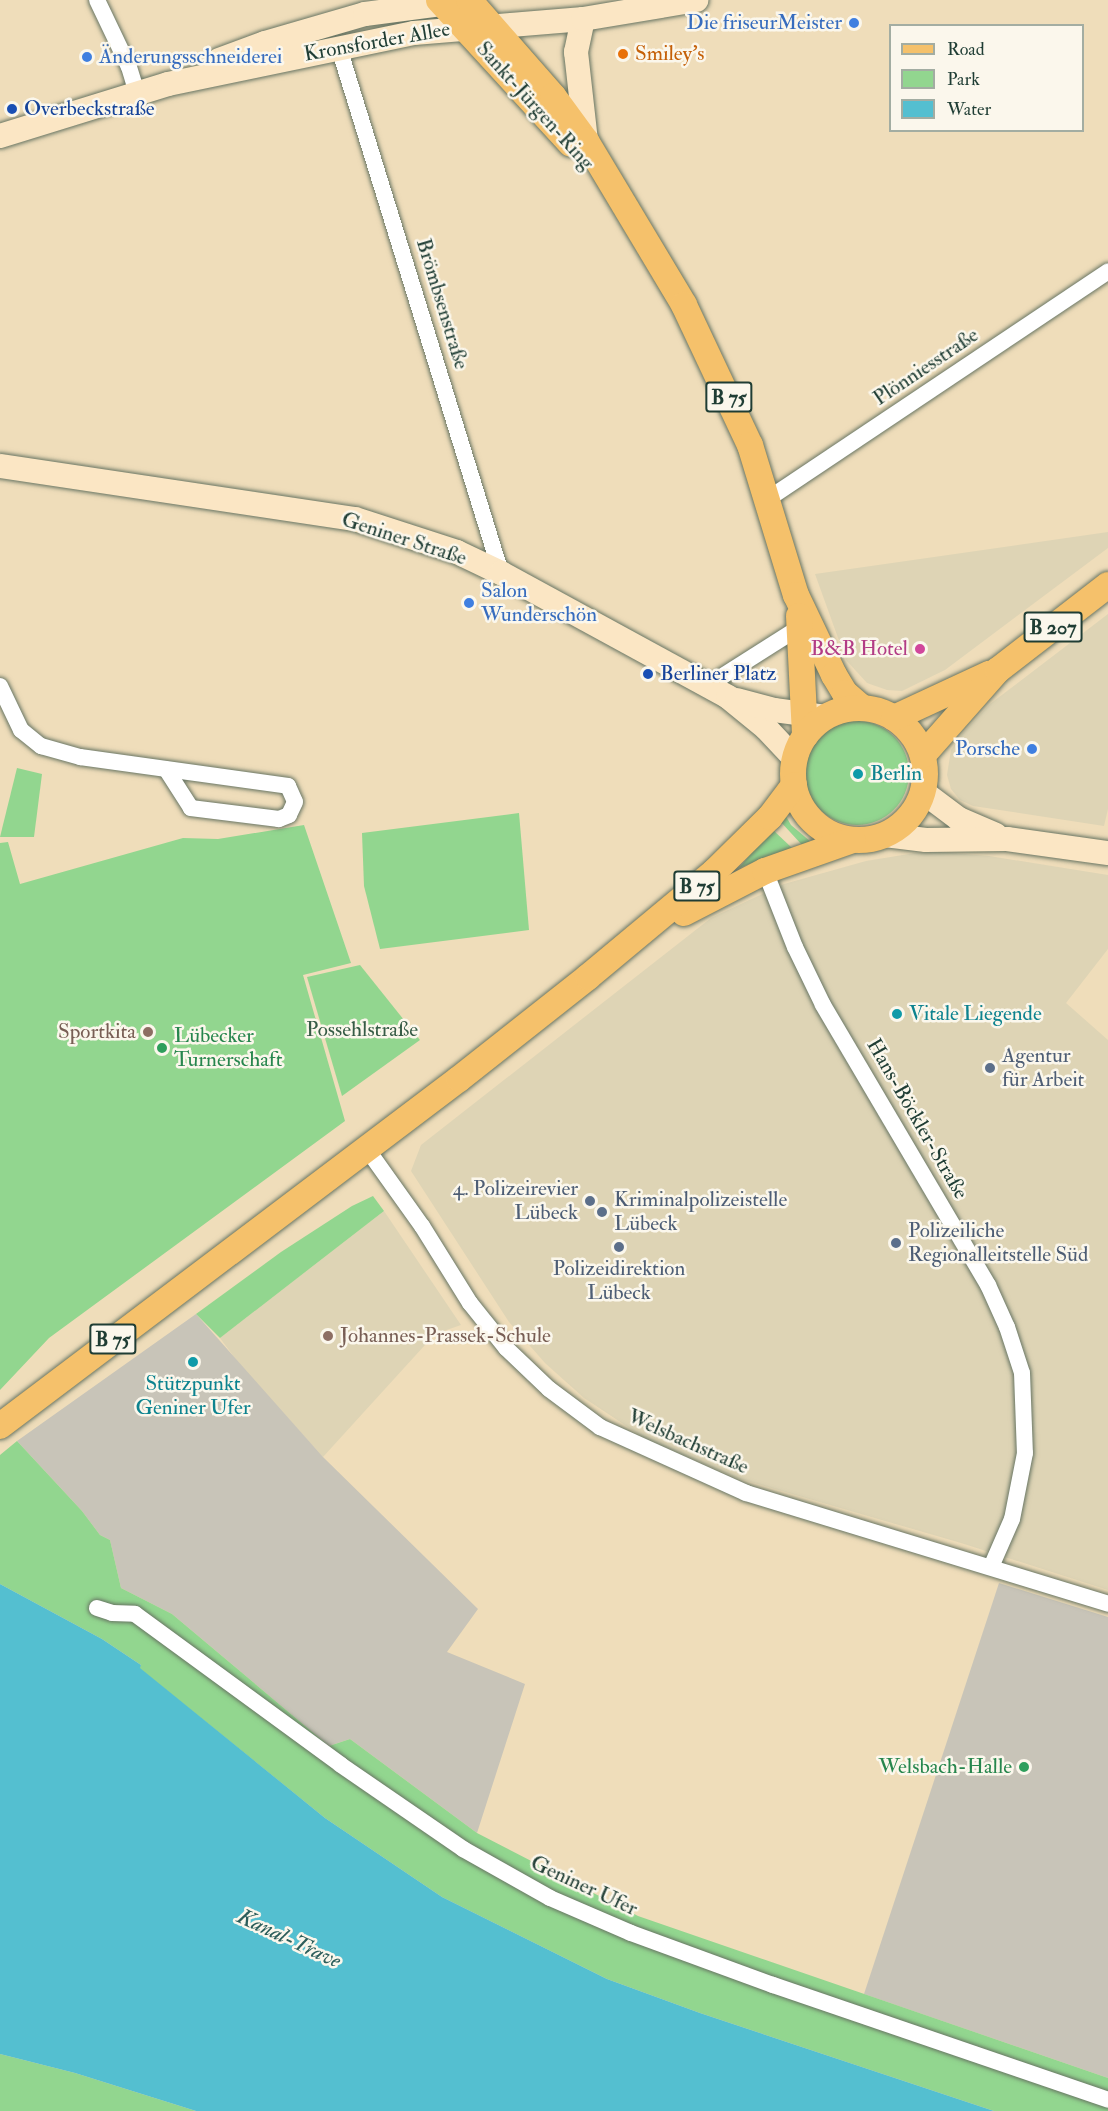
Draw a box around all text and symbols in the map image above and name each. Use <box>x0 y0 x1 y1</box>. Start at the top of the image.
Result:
place label: Die friseurMeister <box>687 10 842 36</box>
marker: Die friseurMeister <box>847 16 861 30</box>
street label: Kronsforder Allee <box>302 17 452 67</box>
legend <box>889 24 1084 132</box>
street label: Sankt-Jürgen-Ring <box>471 37 599 175</box>
text: Road <box>947 38 985 61</box>
place label: Smiley's <box>635 41 705 67</box>
place label: Änderungsschneiderei <box>99 44 282 70</box>
marker: Smiley's <box>616 47 630 61</box>
marker: Änderungsschneiderei <box>80 50 94 64</box>
text: Park <box>947 68 980 91</box>
place label: Overbeckstraße <box>24 96 155 122</box>
text: Water <box>947 98 991 121</box>
marker: Overbeckstraße <box>5 102 19 116</box>
street label: Brömbsenstraße <box>410 236 474 372</box>
street label: Plönniesstraße <box>869 323 983 411</box>
road number: B 75 <box>705 380 753 414</box>
street label: Geniner Straße <box>338 507 470 571</box>
place label: Salon Wunderschön <box>481 578 597 628</box>
marker: Salon Wunderschön <box>462 596 476 610</box>
road number: B 207 <box>1023 610 1083 644</box>
place label: B&B Hotel <box>810 636 908 662</box>
marker: B&B Hotel <box>913 642 927 656</box>
place label: Berliner Platz <box>660 661 776 687</box>
marker: Berliner Platz <box>641 667 655 681</box>
place label: Porsche <box>955 736 1020 762</box>
marker: Porsche <box>1025 742 1039 756</box>
place label: Berlin <box>870 761 922 787</box>
marker: Berlin <box>851 767 865 781</box>
road number: B 75 <box>673 869 721 903</box>
place label: Vitale Liegende <box>909 1001 1042 1027</box>
marker: Vitale Liegende <box>890 1007 904 1021</box>
park label: Possehlstraße <box>306 1017 418 1043</box>
place label: Sportkita <box>58 1019 136 1045</box>
place label: Lübecker Turnerschaft <box>174 1023 282 1073</box>
marker: Sportkita <box>141 1025 155 1039</box>
street label: Hans-Böckler-Straße <box>861 1034 973 1204</box>
marker: Lübecker Turnerschaft <box>155 1041 169 1055</box>
place label: Agentur für Arbeit <box>1002 1043 1084 1093</box>
marker: Agentur für Arbeit <box>983 1061 997 1075</box>
place label: 4. Polizeirevier Lübeck <box>453 1176 578 1226</box>
place label: Kriminalpolizeistelle Lübeck <box>614 1187 787 1237</box>
marker: 4. Polizeirevier Lübeck <box>583 1194 597 1208</box>
marker: Kriminalpolizeistelle Lübeck <box>595 1205 609 1219</box>
place label: Polizeiliche Regionalleitstelle Süd <box>908 1218 1088 1268</box>
marker: Polizeiliche Regionalleitstelle Süd <box>889 1236 903 1250</box>
marker: Polizeidirektion Lübeck <box>612 1240 626 1254</box>
place label: Polizeidirektion Lübeck <box>553 1256 685 1306</box>
road number: B 75 <box>89 1322 137 1356</box>
place label: Johannes-Prassek-Schule <box>340 1323 551 1349</box>
marker: Johannes-Prassek-Schule <box>321 1329 335 1343</box>
marker: Stützpunkt Geniner Ufer <box>186 1355 200 1369</box>
place label: Stützpunkt Geniner Ufer <box>135 1371 251 1421</box>
street label: Welsbachstraße <box>624 1404 752 1480</box>
place label: Welsbach-Halle <box>879 1754 1012 1780</box>
marker: Welsbach-Halle <box>1017 1760 1031 1774</box>
street label: Geniner Ufer <box>527 1850 641 1922</box>
water label: Kanal-Trave <box>233 1904 345 1974</box>

